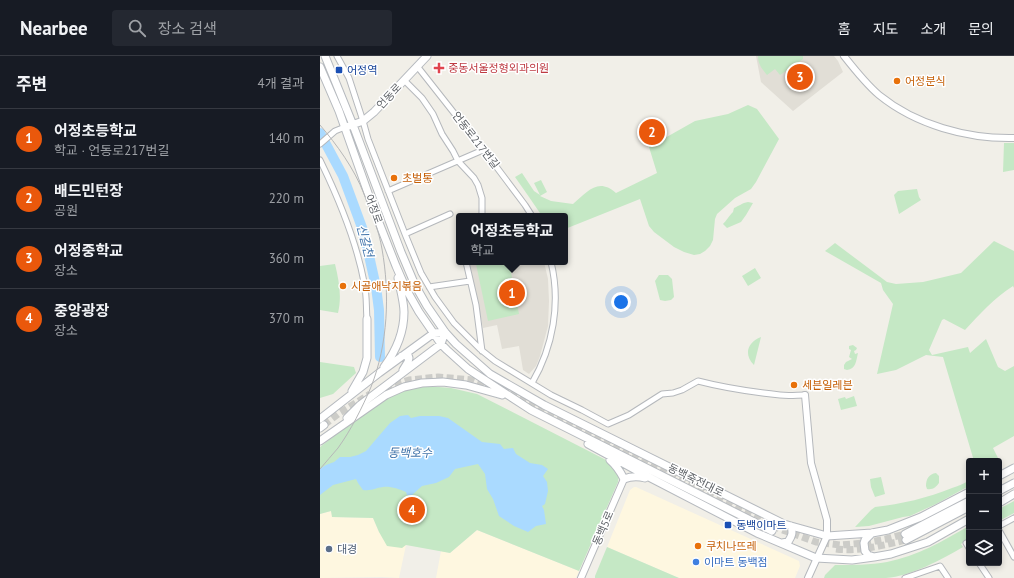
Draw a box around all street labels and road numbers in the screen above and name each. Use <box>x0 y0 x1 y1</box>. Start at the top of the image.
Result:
street label: 언동로 <box>374 80 404 112</box>
street label: 언동로217번길 <box>449 109 503 171</box>
street label: 어정로 <box>362 192 386 226</box>
street label: 동백죽전대로 <box>666 460 726 500</box>
street label: 동백5로 <box>589 509 617 547</box>

